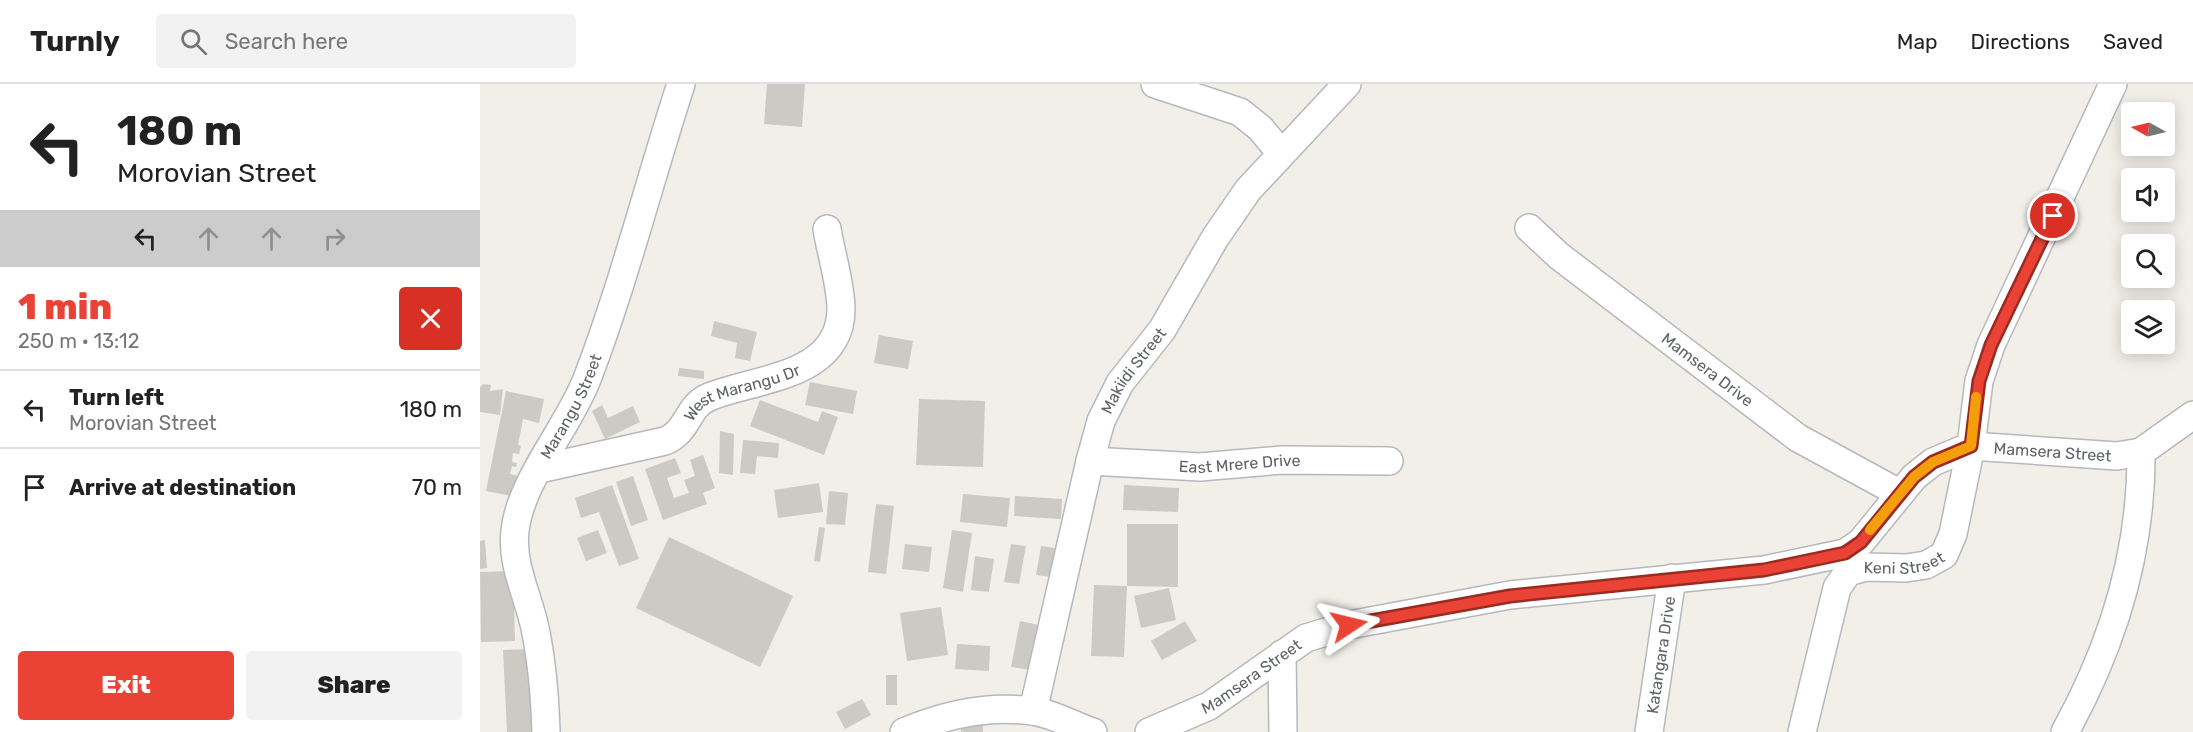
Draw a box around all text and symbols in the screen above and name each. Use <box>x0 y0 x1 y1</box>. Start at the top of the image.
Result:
search box <box>156 14 576 68</box>
text: Turnly <box>30 25 120 58</box>
icon: search <box>177 25 210 58</box>
text: Search here <box>225 28 348 55</box>
text: Map <box>1897 29 1938 54</box>
text: Directions <box>1971 29 2070 54</box>
text: Saved <box>2103 29 2163 54</box>
north arrow <box>2121 102 2175 156</box>
map controls <box>2121 102 2175 354</box>
text: 180 m <box>117 106 242 156</box>
icon: left <box>18 108 96 186</box>
text: Morovian Street <box>117 157 316 189</box>
button: sound <box>2121 168 2175 222</box>
pin <box>2027 190 2078 241</box>
icon: arrive <box>2036 199 2069 232</box>
icon: left <box>129 222 162 255</box>
icon: ahead <box>192 222 225 255</box>
icon: ahead <box>255 222 288 255</box>
icon: right <box>318 222 351 255</box>
button: search <box>2121 234 2175 288</box>
text: 1 min <box>18 285 112 328</box>
button: close <box>399 287 462 350</box>
button: layers <box>2121 300 2175 354</box>
street label: Makiidi Street <box>1097 324 1170 417</box>
text: 250 m · 13:12 <box>18 329 139 353</box>
street label: Mamsera Drive <box>1658 329 1757 411</box>
street label: Marangu Street <box>536 351 606 462</box>
street label: West Marangu Dr <box>680 360 803 424</box>
text: Turn left <box>69 384 164 411</box>
icon: left <box>18 393 51 426</box>
text: 180 m <box>400 396 462 423</box>
text: Morovian Street <box>69 411 217 435</box>
street label: Mamsera Street <box>1993 439 2112 466</box>
street label: East Mrere Drive <box>1178 451 1301 477</box>
icon: arrive <box>18 471 51 504</box>
text: Arrive at destination <box>69 474 296 501</box>
text: 70 m <box>412 474 462 501</box>
street label: Keni Street <box>1863 548 1948 578</box>
position arrow <box>1317 593 1381 657</box>
street label: Katangara Drive <box>1643 595 1679 715</box>
street label: Mamsera Street <box>1199 635 1305 718</box>
button: Exit <box>18 651 234 720</box>
button: Share <box>246 651 462 720</box>

